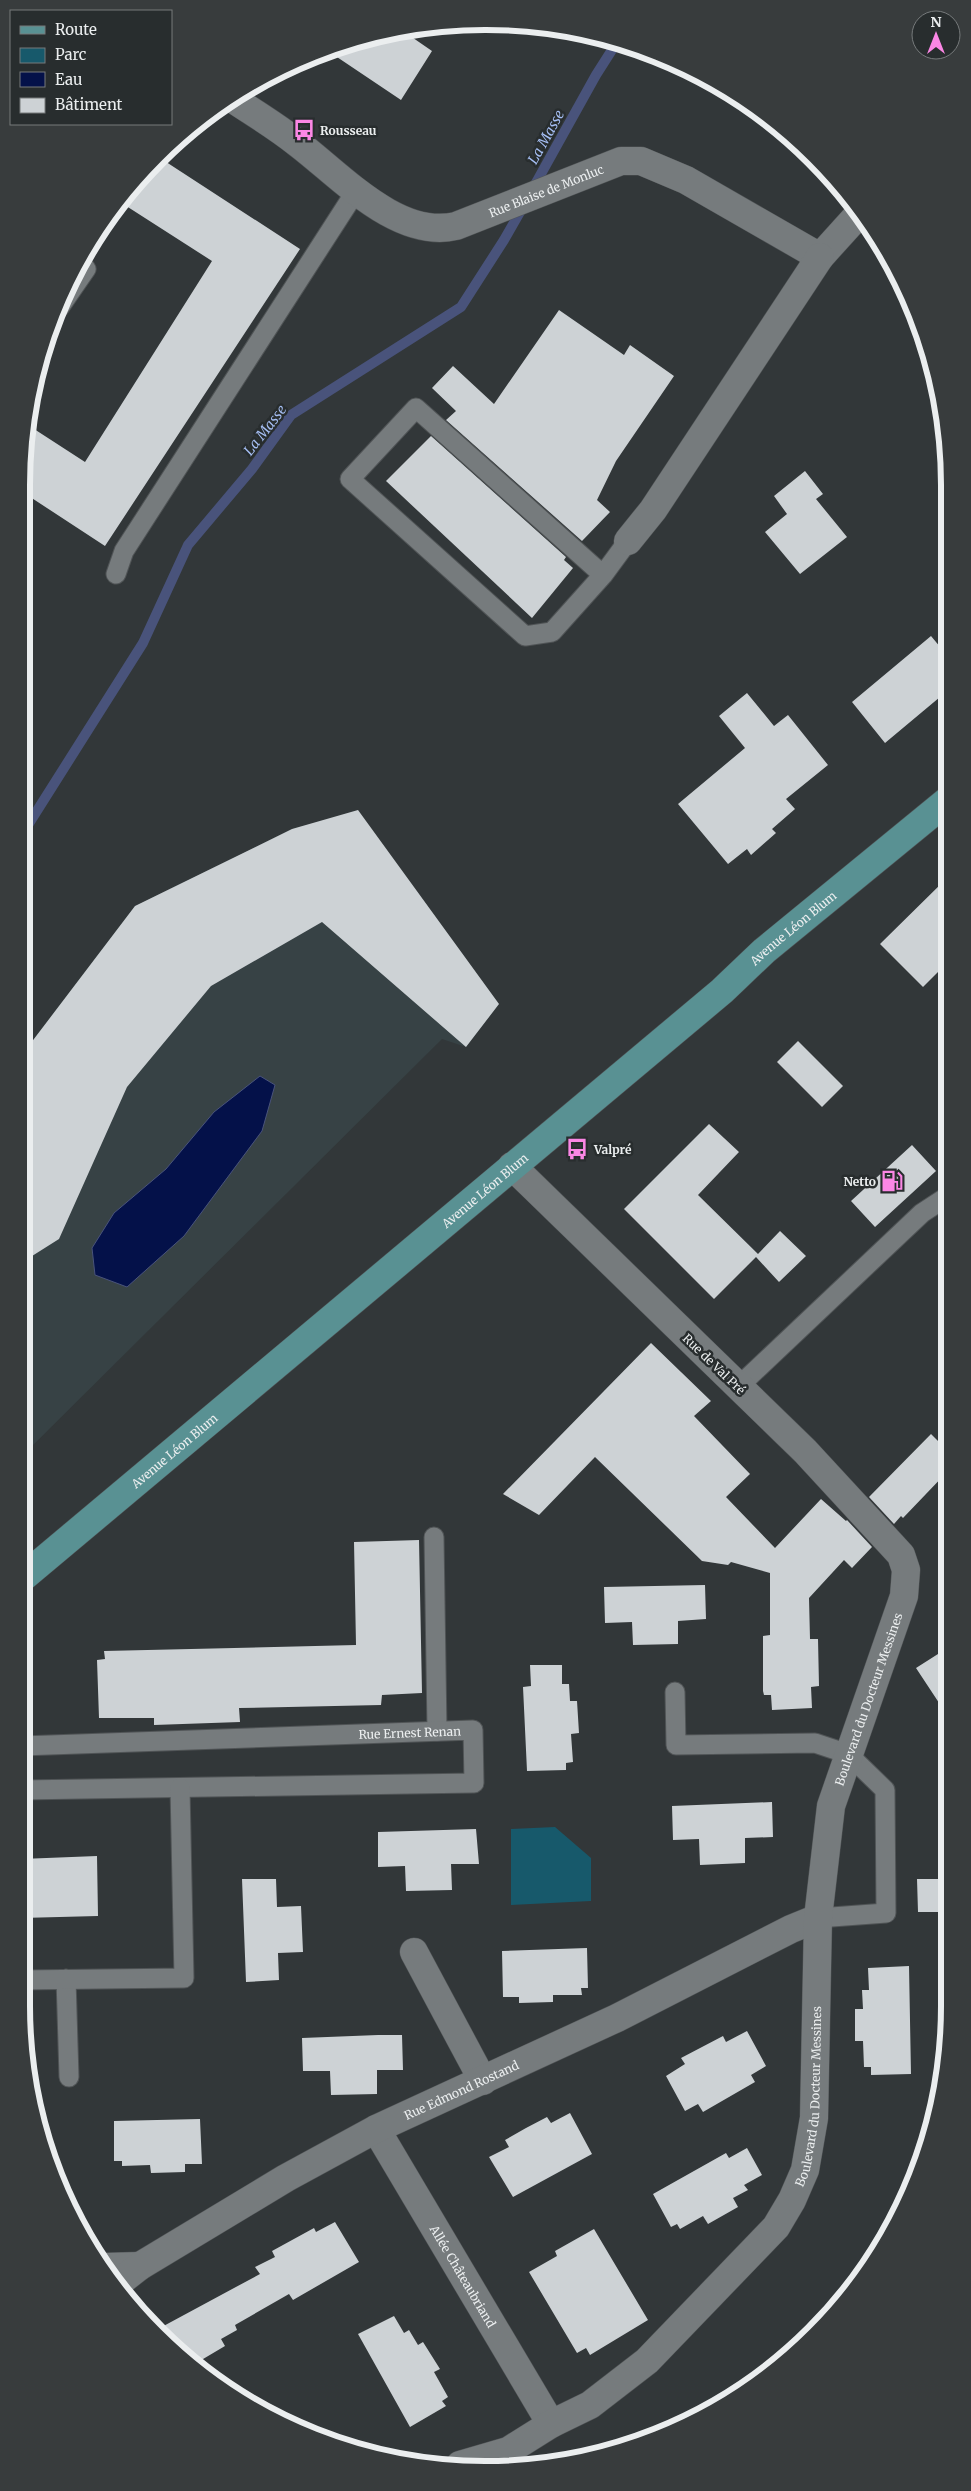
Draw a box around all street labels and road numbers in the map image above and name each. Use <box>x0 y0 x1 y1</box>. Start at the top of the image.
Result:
street label: Rue Blaise de Monluc <box>486 161 606 220</box>
street label: Avenue Léon Blum <box>746 887 839 969</box>
street label: Avenue Léon Blum <box>438 1150 531 1231</box>
street label: Rue de Val Pré <box>680 1331 748 1397</box>
street label: Avenue Léon Blum <box>127 1410 220 1492</box>
street label: Boulevard du Docteur Messines <box>831 1611 905 1787</box>
street label: Rue Ernest Renan <box>358 1723 461 1742</box>
street label: Boulevard du Docteur Messines <box>791 2006 824 2189</box>
street label: Rue Edmond Rostand <box>402 2057 521 2123</box>
street label: Allée Châteaubriand <box>427 2221 499 2330</box>

